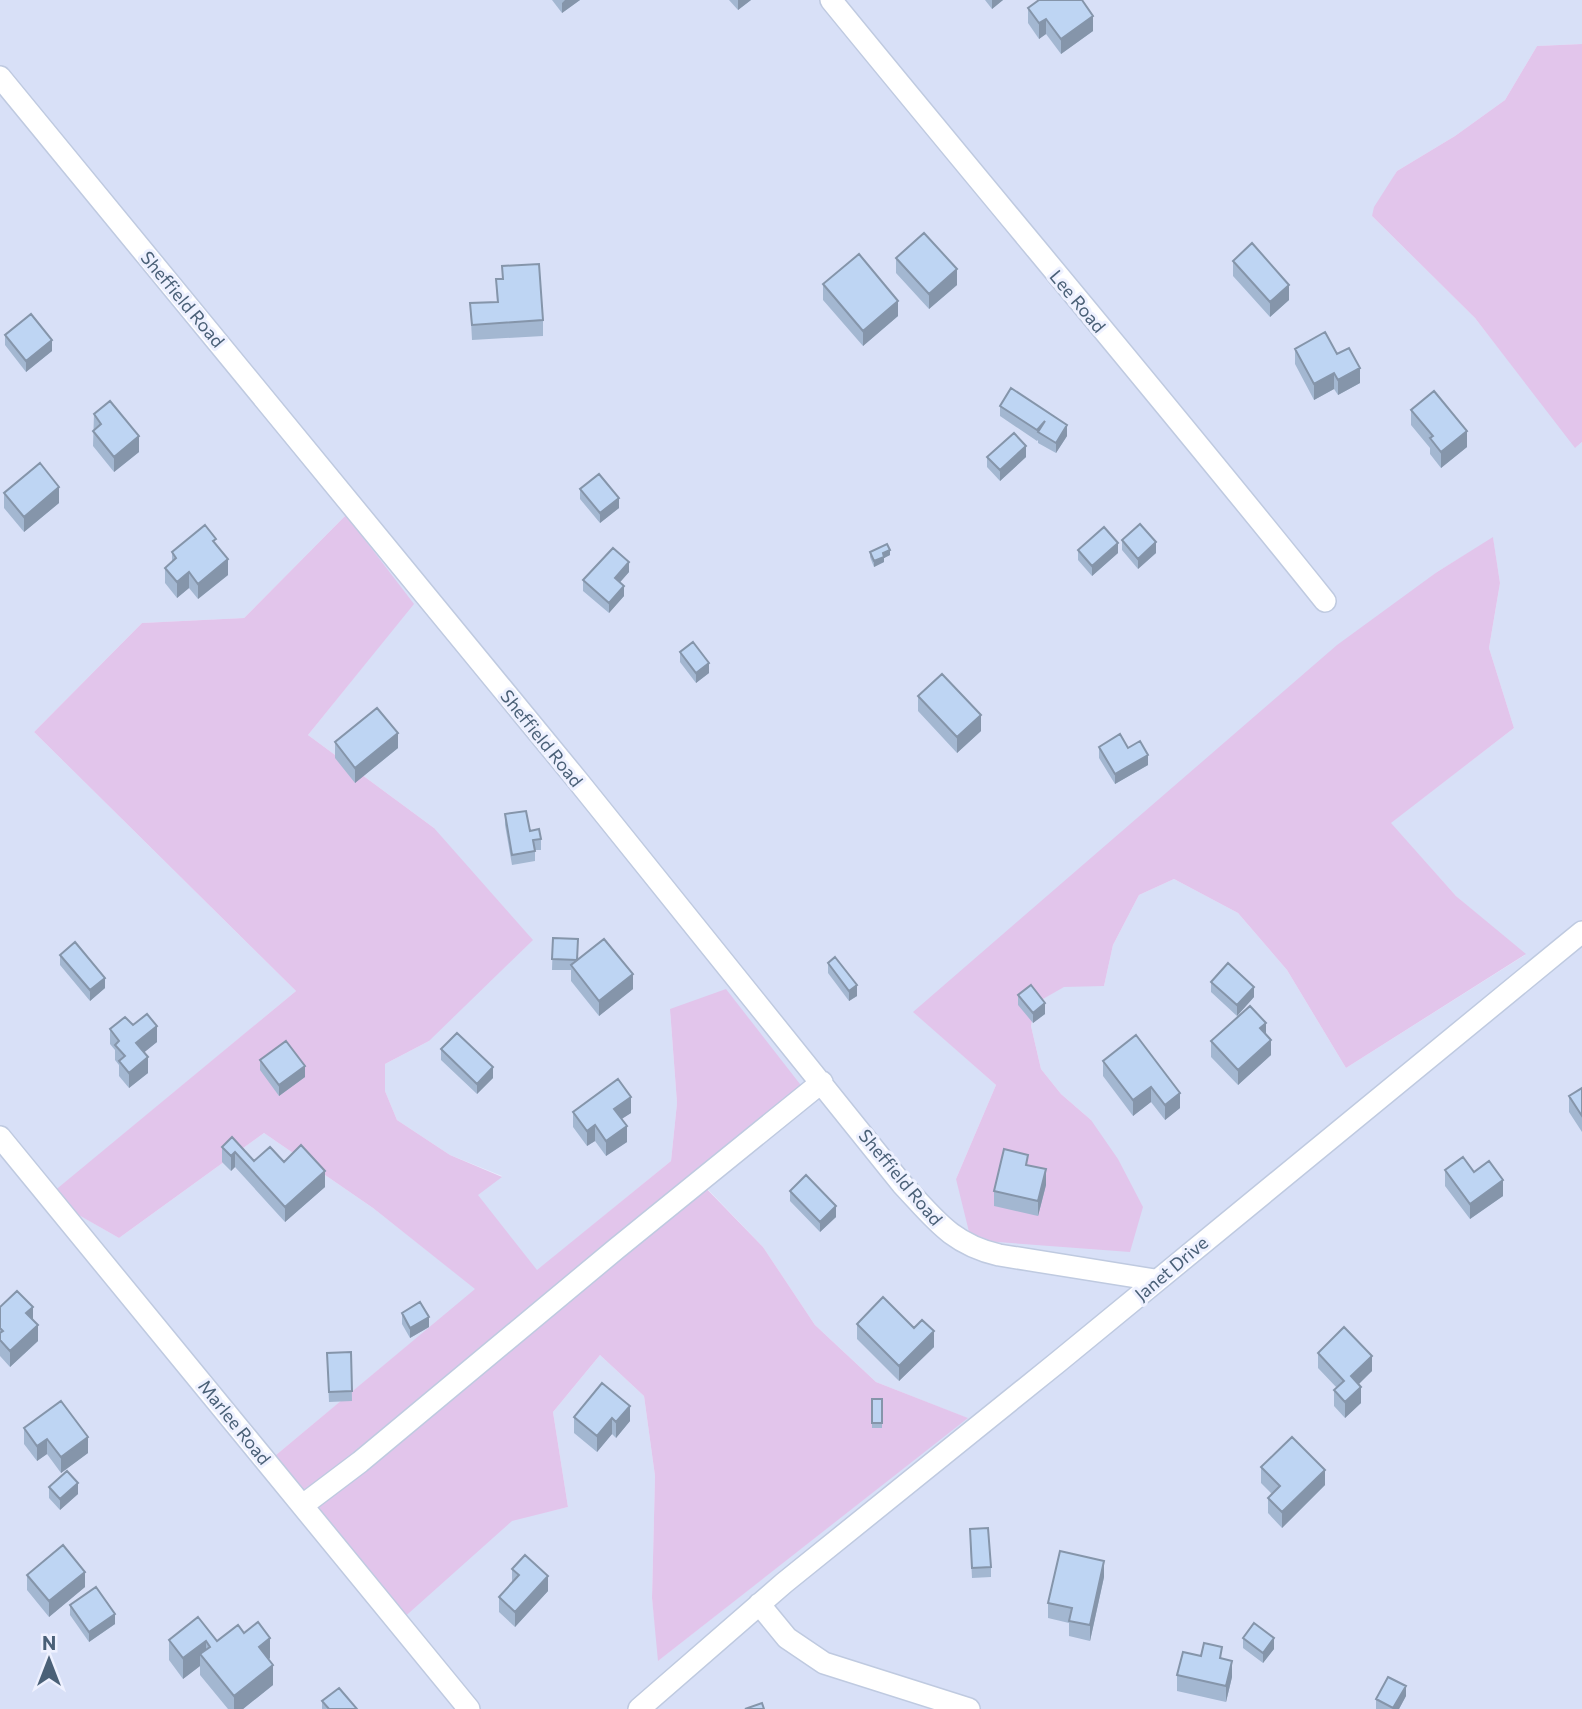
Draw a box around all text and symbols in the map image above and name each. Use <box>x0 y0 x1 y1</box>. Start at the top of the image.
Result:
street label: Sheffield Road <box>136 246 230 352</box>
street label: Lee Road <box>1046 265 1110 337</box>
street label: Sheffield Road <box>496 685 588 791</box>
street label: Sheffield Road <box>854 1124 948 1230</box>
street label: Janet Drive <box>1130 1231 1212 1305</box>
street label: Marlee Road <box>194 1375 276 1469</box>
north arrow <box>14 1625 84 1695</box>
text: N <box>42 1631 56 1654</box>

